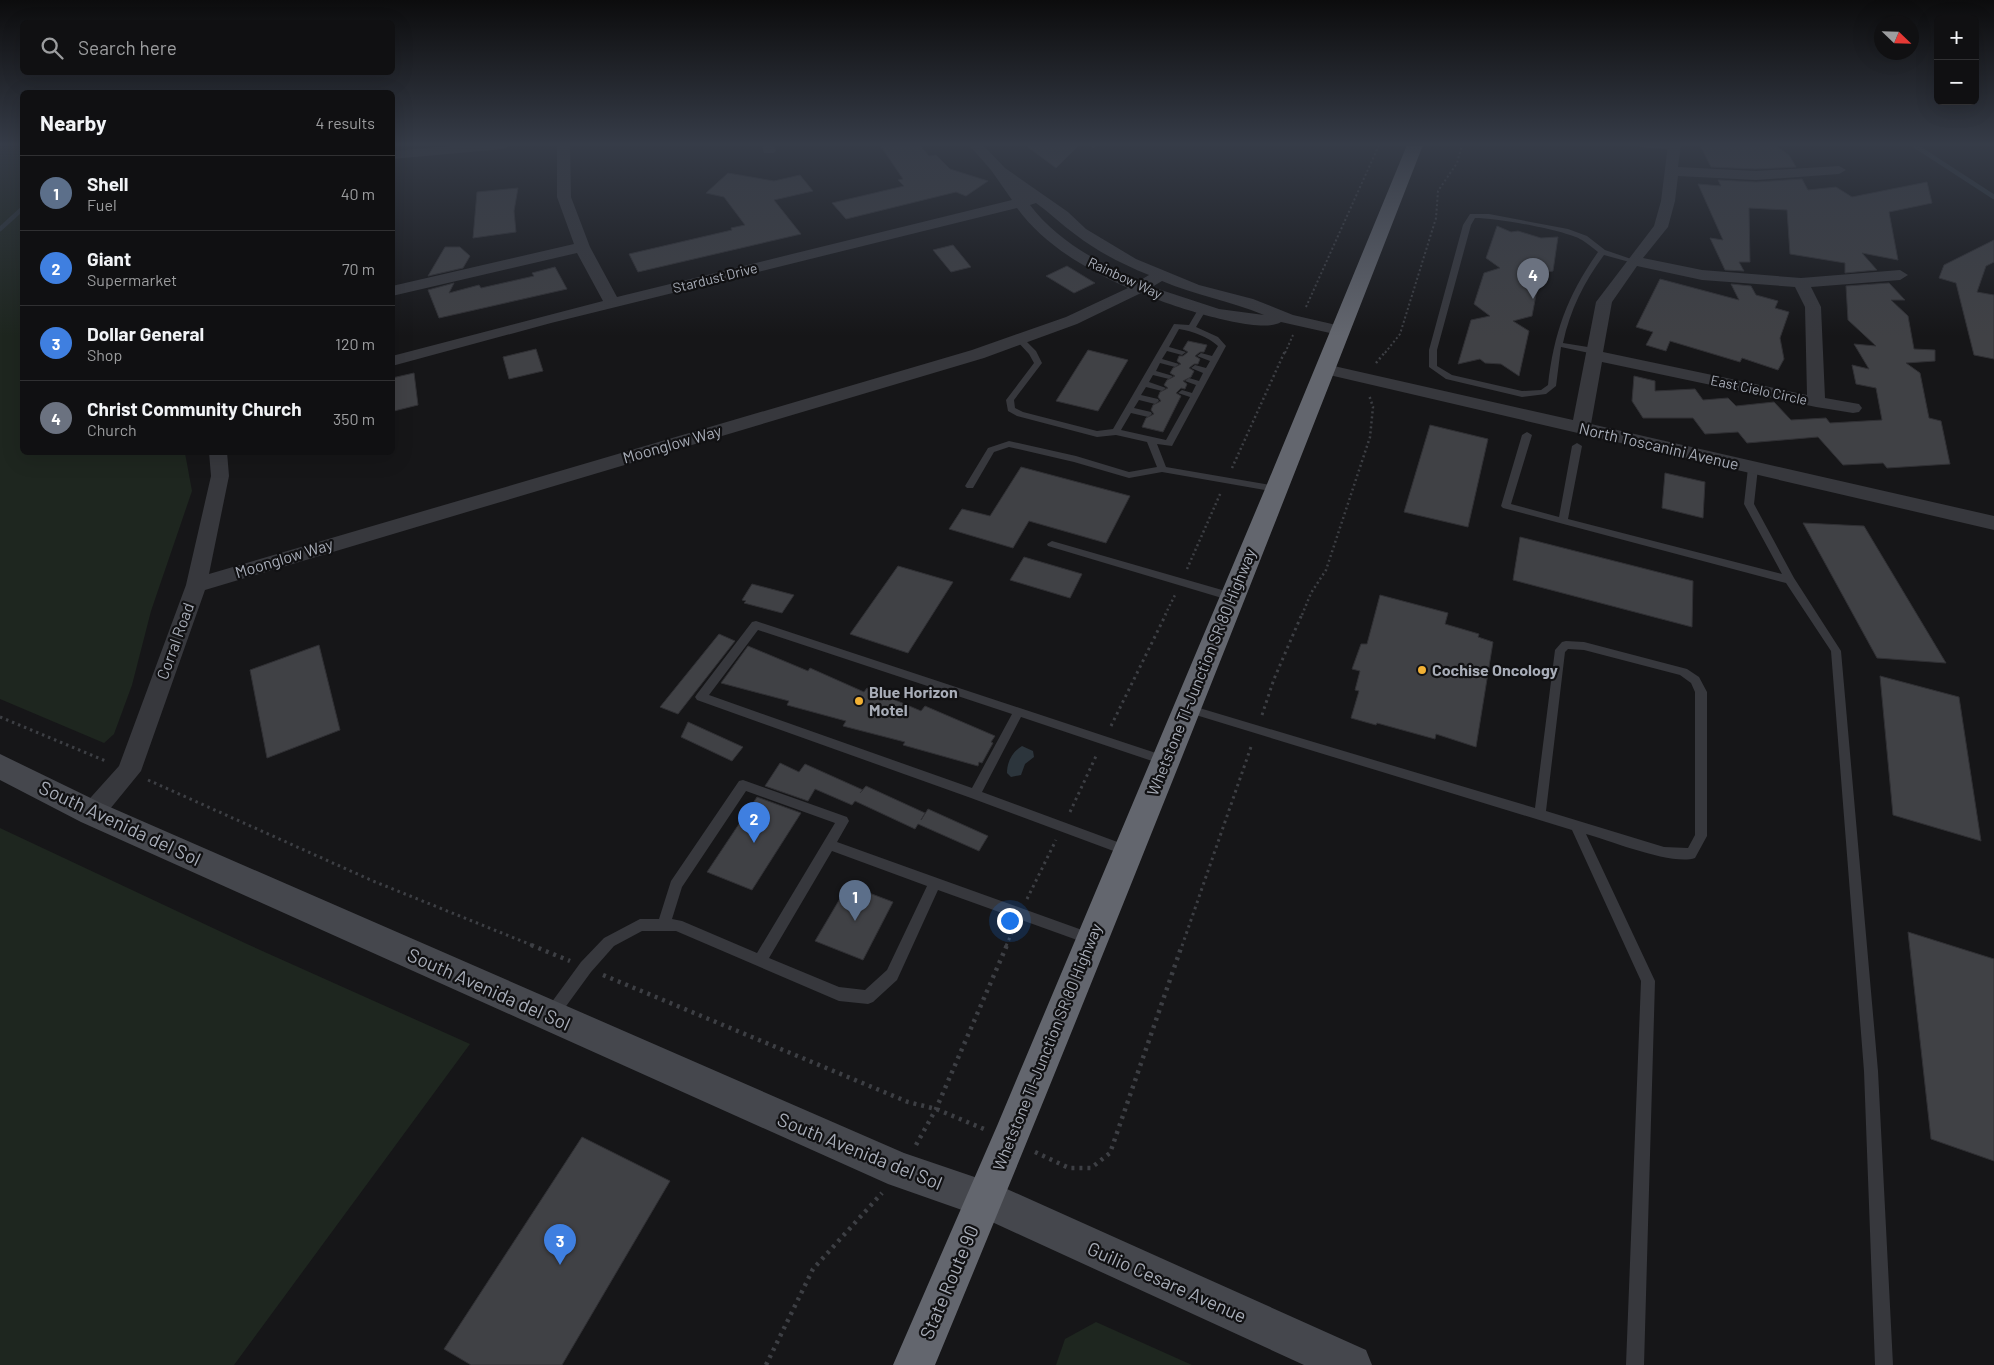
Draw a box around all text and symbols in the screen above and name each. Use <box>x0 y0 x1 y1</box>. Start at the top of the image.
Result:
north arrow <box>1874 15 1919 60</box>
map controls <box>1934 15 1979 105</box>
button: + <box>1934 15 1979 60</box>
search box <box>20 20 395 75</box>
icon: search <box>38 34 66 62</box>
text: Search here <box>78 36 177 59</box>
button: − <box>1934 60 1979 105</box>
text: Nearby <box>40 110 106 135</box>
text: 4 results <box>315 113 375 132</box>
text: Shell <box>87 172 128 195</box>
text: 1 <box>53 184 59 203</box>
text: 40 m <box>341 184 375 203</box>
text: Fuel <box>87 195 117 214</box>
text: Giant <box>87 247 131 270</box>
street label: Rainbow Way <box>1085 253 1165 302</box>
pin: 4 <box>1517 258 1549 299</box>
text: 2 <box>52 259 60 278</box>
text: 70 m <box>342 259 375 278</box>
street label: Stardust Drive <box>671 259 759 296</box>
text: Supermarket <box>87 270 177 289</box>
text: Dollar General <box>87 322 204 345</box>
text: 3 <box>52 334 60 353</box>
text: 120 m <box>335 334 375 353</box>
text: Shop <box>87 345 122 364</box>
street label: East Cielo Circle <box>1709 371 1809 408</box>
text: Christ Community Church <box>87 397 302 420</box>
text: 4 <box>51 409 61 428</box>
text: 350 m <box>333 409 375 428</box>
street label: North Toscanini Avenue <box>1577 418 1741 473</box>
text: Church <box>87 420 137 439</box>
street label: Moonglow Way <box>620 420 724 467</box>
street label: Moonglow Way <box>232 533 336 581</box>
street label: Whetstone TI-Junction SR 80 Highway <box>1142 545 1259 798</box>
street label: Corral Road <box>152 600 197 682</box>
place label: Cochise Oncology <box>1432 660 1558 679</box>
marker: Cochise Oncology <box>1416 664 1428 676</box>
place label: Blue Horizon Motel <box>869 682 958 719</box>
marker: Blue Horizon Motel <box>853 695 865 707</box>
street label: South Avenida del Sol <box>36 775 205 870</box>
pin: 2 <box>738 802 770 843</box>
pin: 1 <box>839 880 871 921</box>
your location <box>997 908 1023 934</box>
street label: Whetstone TI-Junction SR 80 Highway <box>988 920 1105 1173</box>
street label: South Avenida del Sol <box>404 942 574 1035</box>
street label: South Avenida del Sol <box>774 1107 946 1194</box>
street label: State Route 90 <box>914 1221 983 1342</box>
pin: 3 <box>544 1224 576 1265</box>
street label: Guilio Cesare Avenue <box>1084 1236 1250 1327</box>

